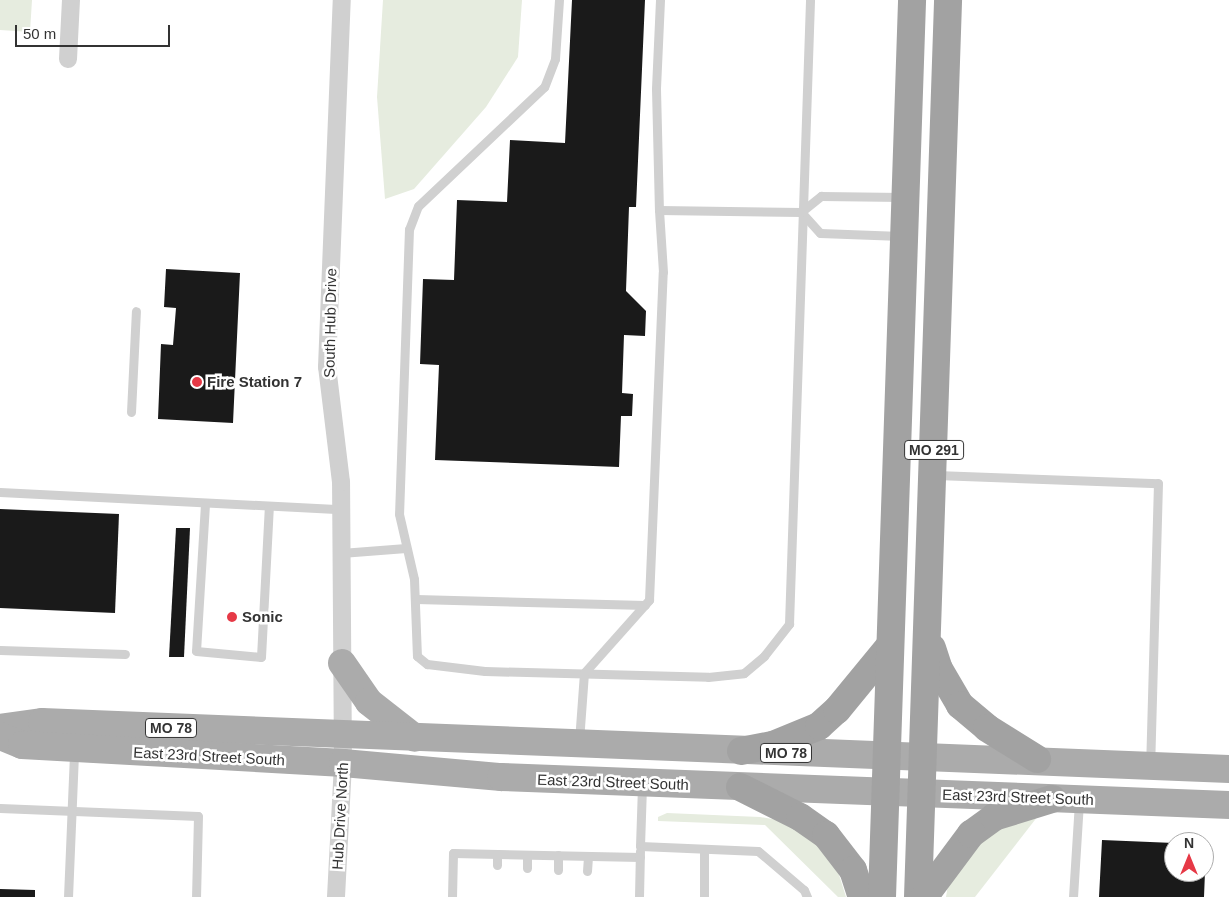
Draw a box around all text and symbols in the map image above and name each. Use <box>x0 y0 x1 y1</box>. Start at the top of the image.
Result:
scale bar <box>18 15 172 47</box>
text: 50 m <box>23 25 56 42</box>
street label: South Hub Drive <box>320 268 340 378</box>
place label: Fire Station 7 <box>207 373 302 391</box>
marker: Fire Station 7 <box>191 376 203 388</box>
road number: MO 291 <box>904 438 964 462</box>
place label: Sonic <box>242 608 283 626</box>
marker: Sonic <box>226 611 238 623</box>
road number: MO 78 <box>145 716 197 740</box>
road number: MO 78 <box>760 741 812 764</box>
street label: East 23rd Street South <box>133 743 285 769</box>
street label: Hub Drive North <box>328 762 352 870</box>
street label: East 23rd Street South <box>537 770 689 794</box>
street label: East 23rd Street South <box>942 785 1094 809</box>
north arrow <box>1164 832 1214 882</box>
text: N <box>1184 835 1194 851</box>

